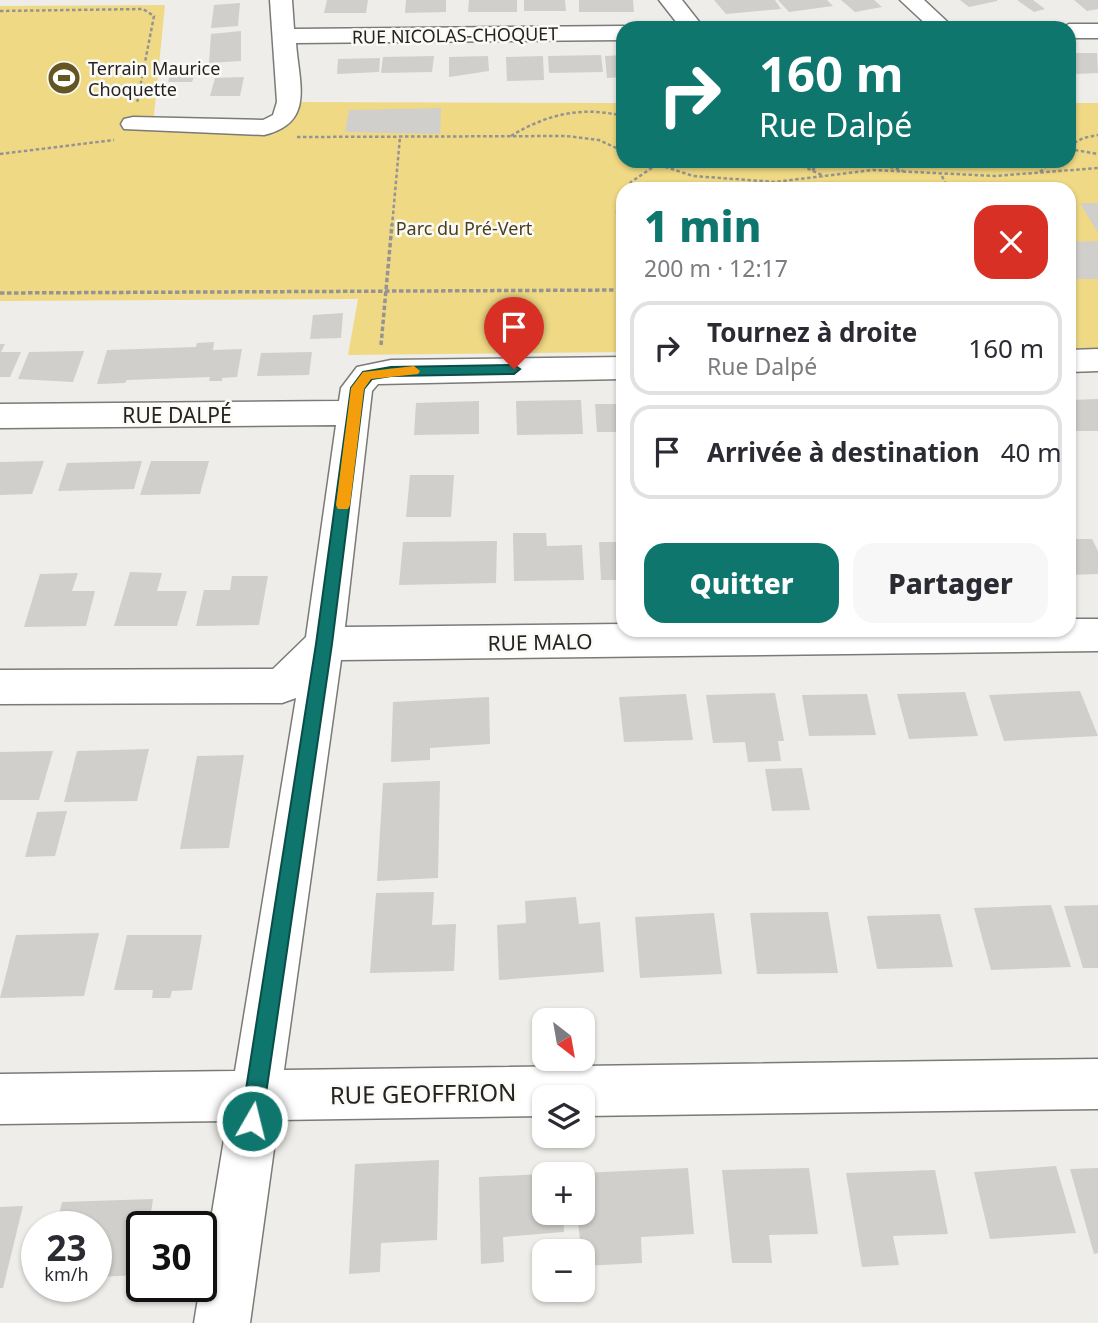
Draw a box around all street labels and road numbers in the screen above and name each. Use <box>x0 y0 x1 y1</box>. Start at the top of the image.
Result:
street label: RUE NICOLAS-CHOQUET <box>352 21 558 49</box>
street label: RUE DALPÉ <box>122 401 232 429</box>
street label: RUE MALO <box>487 627 593 657</box>
street label: RUE GEOFFRION <box>329 1075 517 1111</box>

